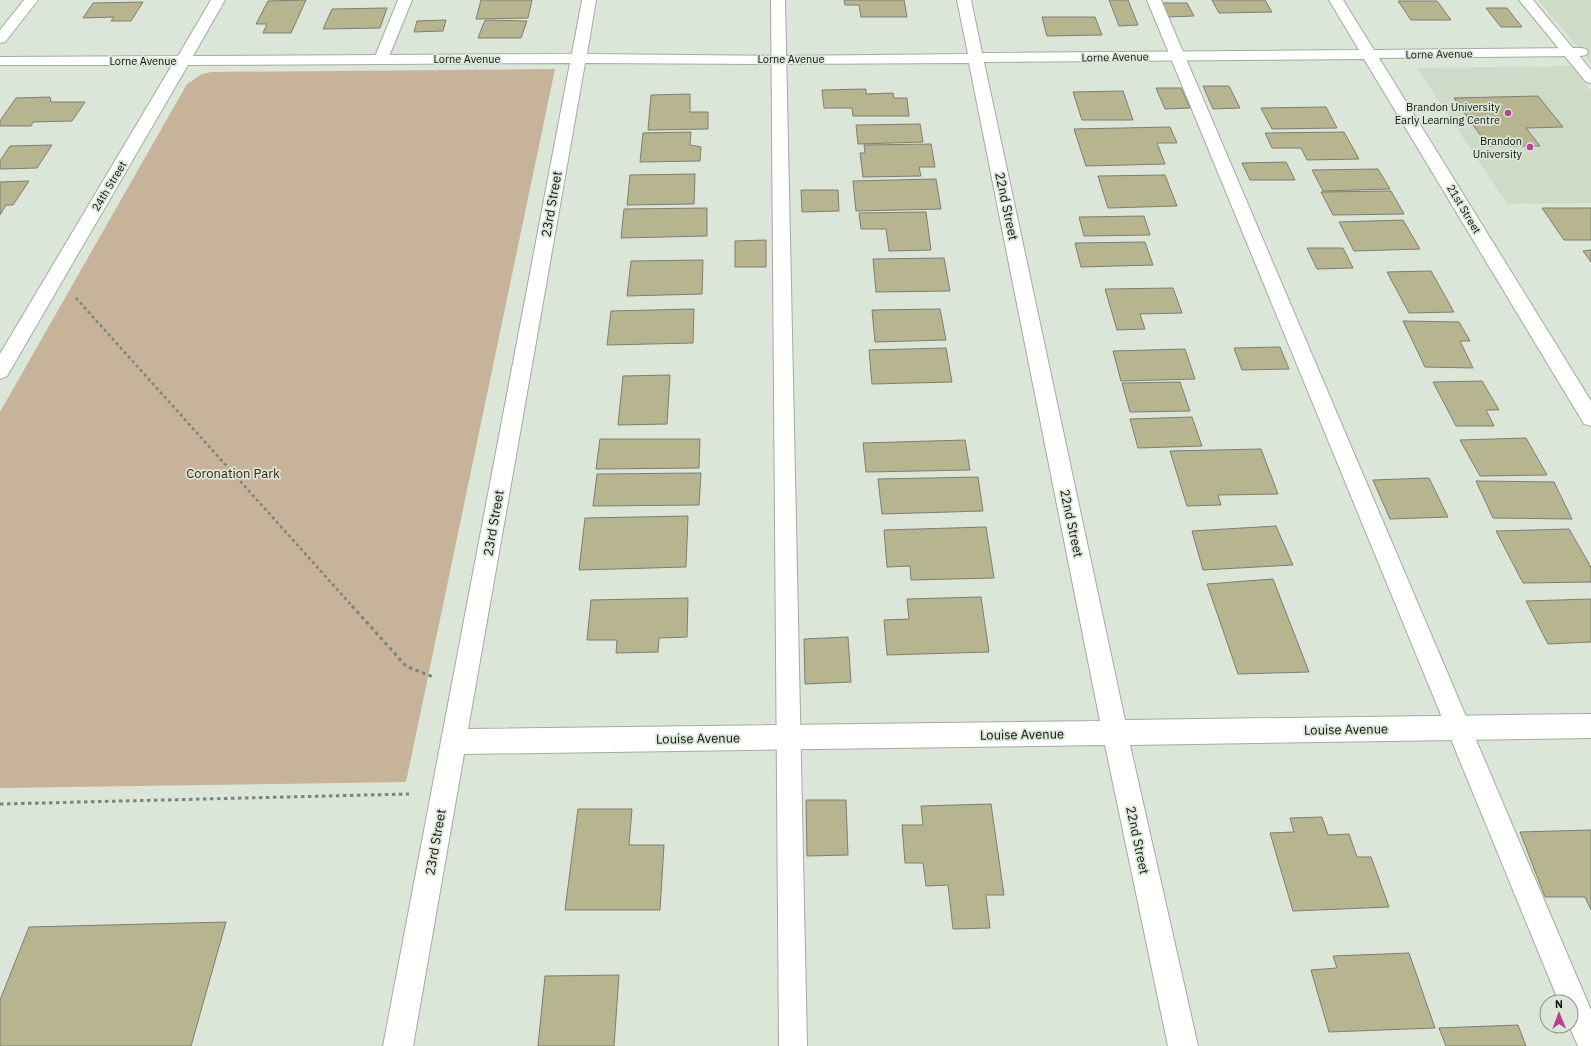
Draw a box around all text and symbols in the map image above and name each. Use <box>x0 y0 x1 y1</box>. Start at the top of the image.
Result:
street label: Lorne Avenue <box>1405 46 1473 62</box>
street label: Lorne Avenue <box>1081 49 1149 65</box>
street label: Lorne Avenue <box>433 52 501 66</box>
street label: Lorne Avenue <box>757 52 825 66</box>
street label: Lorne Avenue <box>109 54 177 68</box>
place label: Brandon University Early Learning Centre <box>1395 100 1501 127</box>
marker: Brandon University Early Learning Centre <box>1503 108 1513 118</box>
place label: Brandon University <box>1473 134 1522 161</box>
marker: Brandon University <box>1525 142 1535 152</box>
street label: 24th Street <box>89 158 130 214</box>
street label: 23rd Street <box>537 170 566 238</box>
street label: 22nd Street <box>991 170 1022 242</box>
street label: 21st Street <box>1444 182 1484 236</box>
park label: Coronation Park <box>186 465 280 482</box>
street label: 22nd Street <box>1056 487 1087 559</box>
street label: 23rd Street <box>479 489 508 557</box>
street label: Louise Avenue <box>1304 720 1388 739</box>
street label: Louise Avenue <box>980 725 1064 744</box>
street label: Louise Avenue <box>656 729 740 748</box>
street label: 22nd Street <box>1122 804 1153 876</box>
street label: 23rd Street <box>421 808 450 876</box>
north arrow <box>1539 994 1579 1034</box>
text: N <box>1555 997 1563 1011</box>

